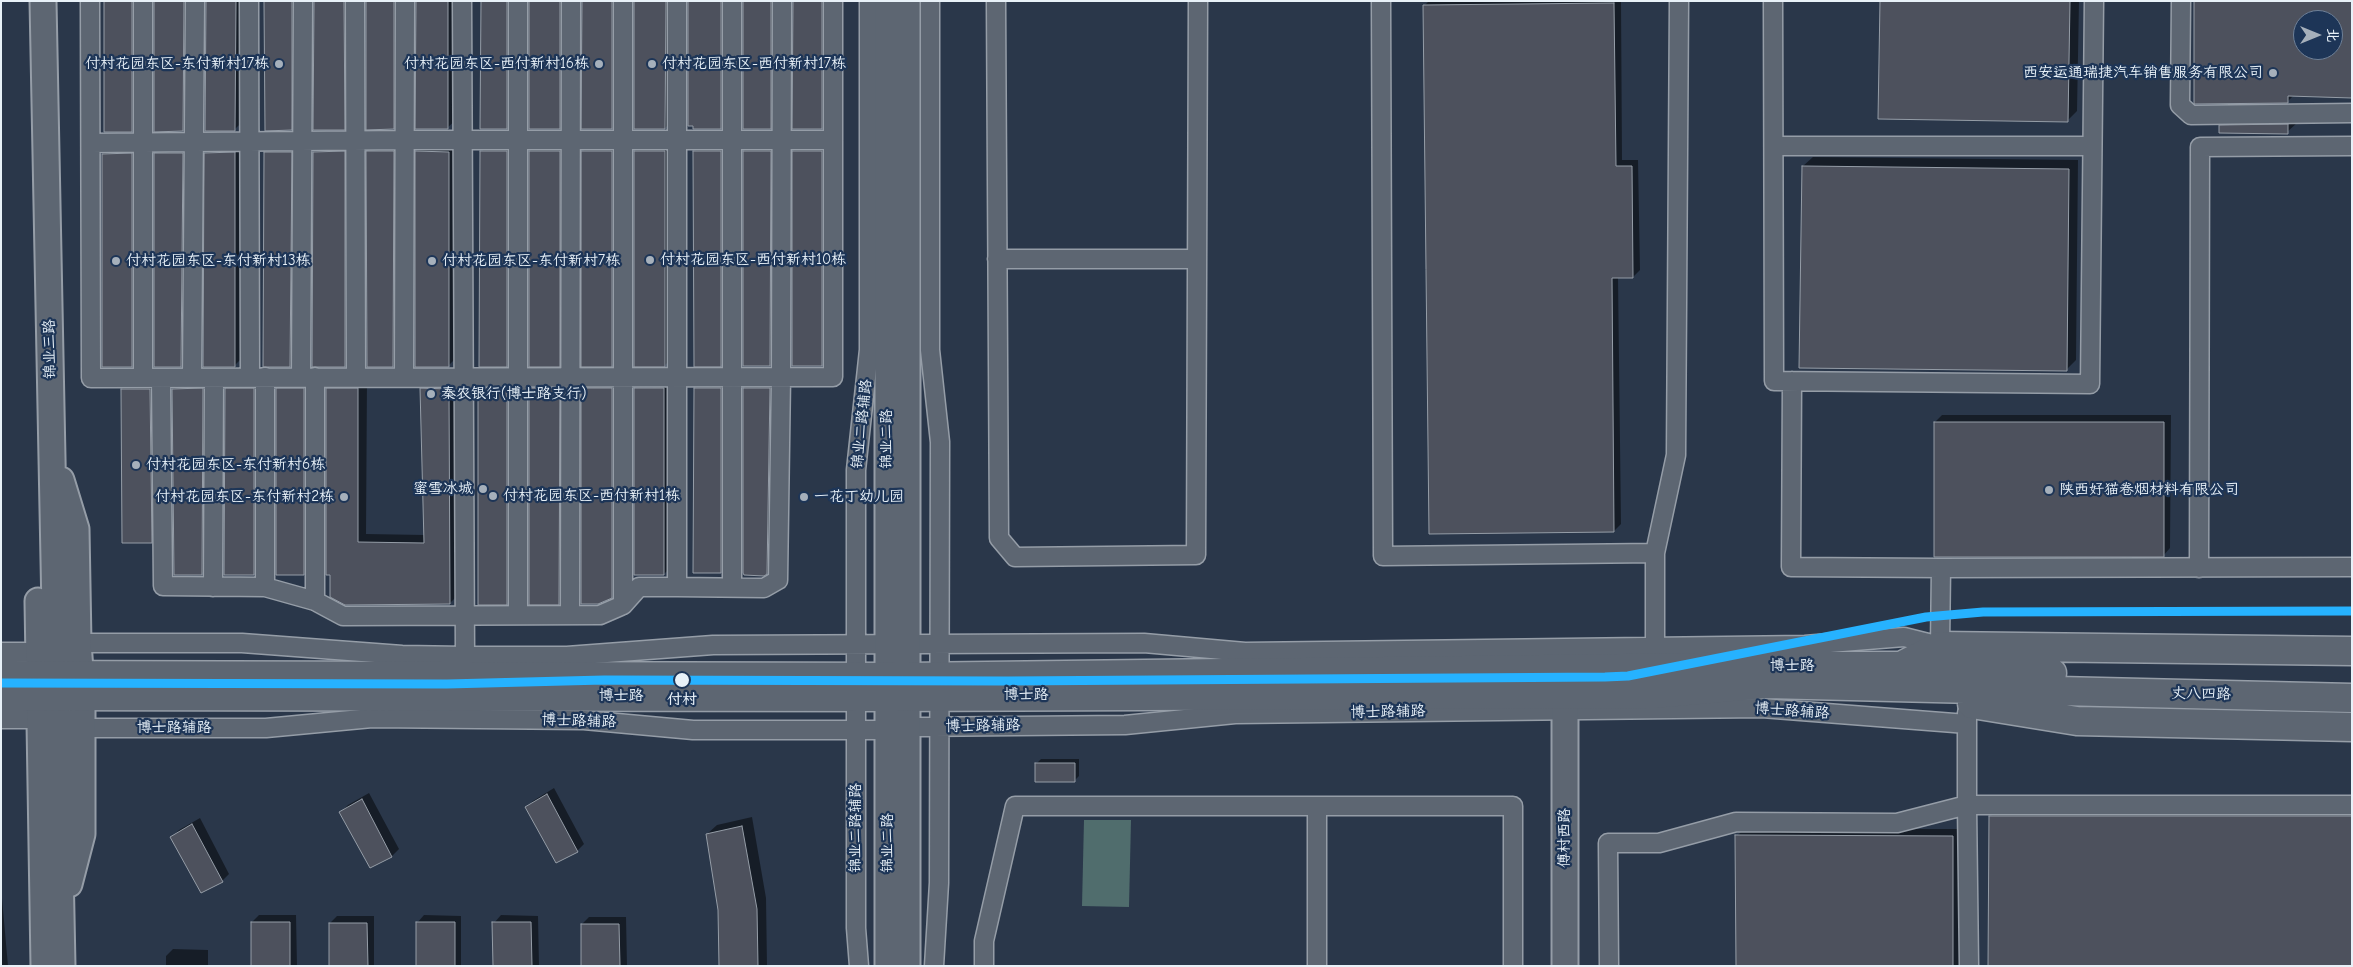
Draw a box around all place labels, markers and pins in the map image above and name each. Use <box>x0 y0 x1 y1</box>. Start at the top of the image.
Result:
place label: 付村花园东区-东付新村17栋 <box>85 55 269 73</box>
place label: 付村花园东区-西付新村16栋 <box>404 55 589 73</box>
place label: 付村花园东区-西付新村17栋 <box>662 55 846 73</box>
marker: 付村花园东区-东付新村17栋 <box>273 58 285 70</box>
marker: 付村花园东区-西付新村16栋 <box>593 58 605 70</box>
marker: 付村花园东区-西付新村17栋 <box>646 58 658 70</box>
place label: 西安运通瑞捷汽车销售服务有限公司 <box>2023 64 2263 82</box>
marker: 西安运通瑞捷汽车销售服务有限公司 <box>2267 67 2279 79</box>
place label: 付村花园东区-西付新村10栋 <box>660 251 846 269</box>
place label: 付村花园东区-东付新村13栋 <box>126 252 311 270</box>
place label: 付村花园东区-东付新村7栋 <box>442 252 620 270</box>
marker: 付村花园东区-西付新村10栋 <box>644 254 656 266</box>
marker: 付村花园东区-东付新村13栋 <box>110 255 122 267</box>
marker: 付村花园东区-东付新村7栋 <box>426 255 438 267</box>
place label: 秦农银行(博士路支行) <box>441 385 586 403</box>
marker: 秦农银行(博士路支行) <box>425 388 437 400</box>
place label: 付村花园东区-东付新村6栋 <box>146 456 325 474</box>
marker: 付村花园东区-东付新村6栋 <box>130 459 142 471</box>
place label: 蜜雪冰城 <box>413 480 473 498</box>
place label: 陕西好猫卷烟材料有限公司 <box>2059 481 2239 499</box>
marker: 蜜雪冰城 <box>477 483 489 495</box>
marker: 陕西好猫卷烟材料有限公司 <box>2043 484 2055 496</box>
place label: 付村花园东区-西付新村1栋 <box>503 487 680 505</box>
place label: 付村花园东区-东付新村2栋 <box>155 488 334 506</box>
place label: 一花丁幼儿园 <box>814 488 904 506</box>
marker: 付村花园东区-西付新村1栋 <box>487 490 499 502</box>
marker: 付村花园东区-东付新村2栋 <box>338 491 350 503</box>
marker: 一花丁幼儿园 <box>798 491 810 503</box>
marker: 付村 <box>673 671 691 689</box>
place label: 付村 <box>667 691 697 709</box>

